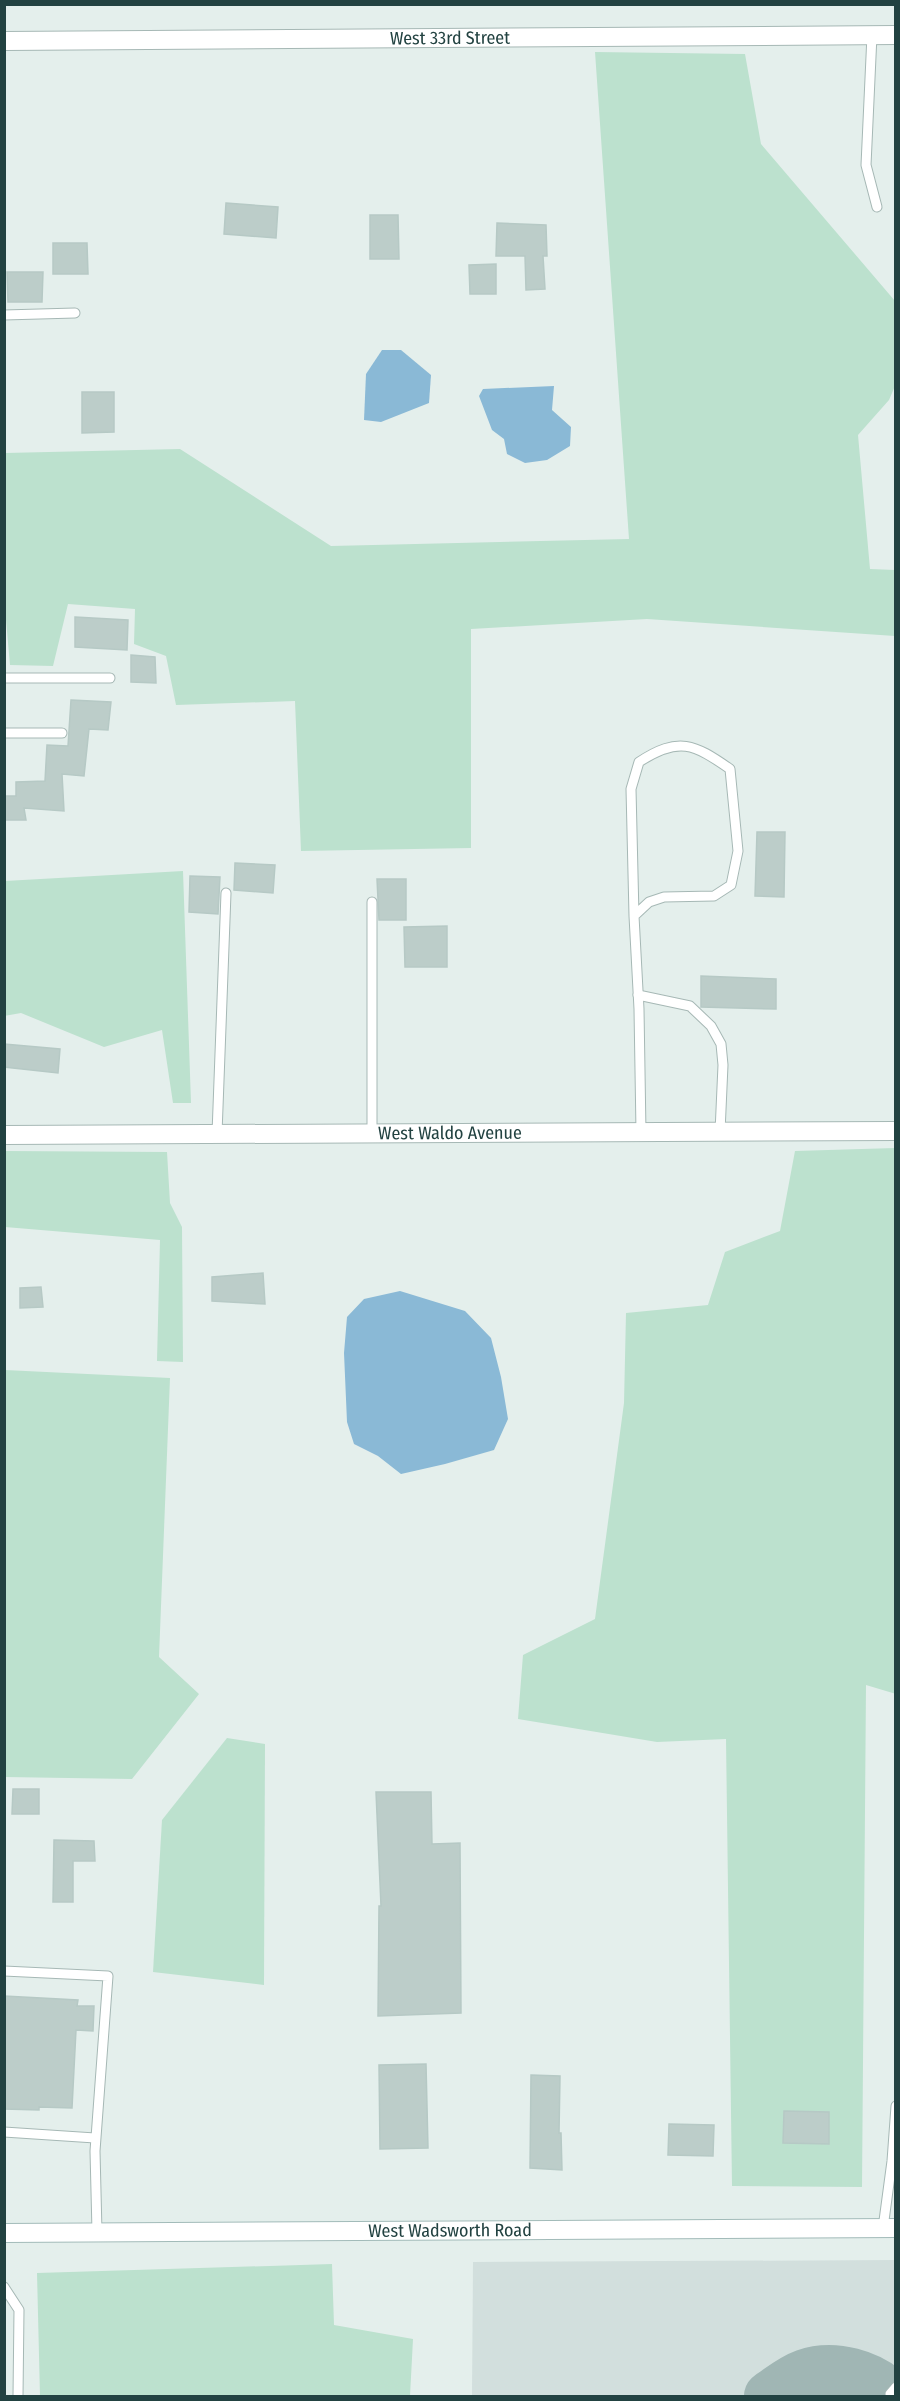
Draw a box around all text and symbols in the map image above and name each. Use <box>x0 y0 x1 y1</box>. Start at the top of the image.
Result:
street label: West 33rd Street <box>390 27 510 49</box>
street label: West Waldo Avenue <box>378 1122 522 1144</box>
street label: West Wadsworth Road <box>368 2219 532 2242</box>

